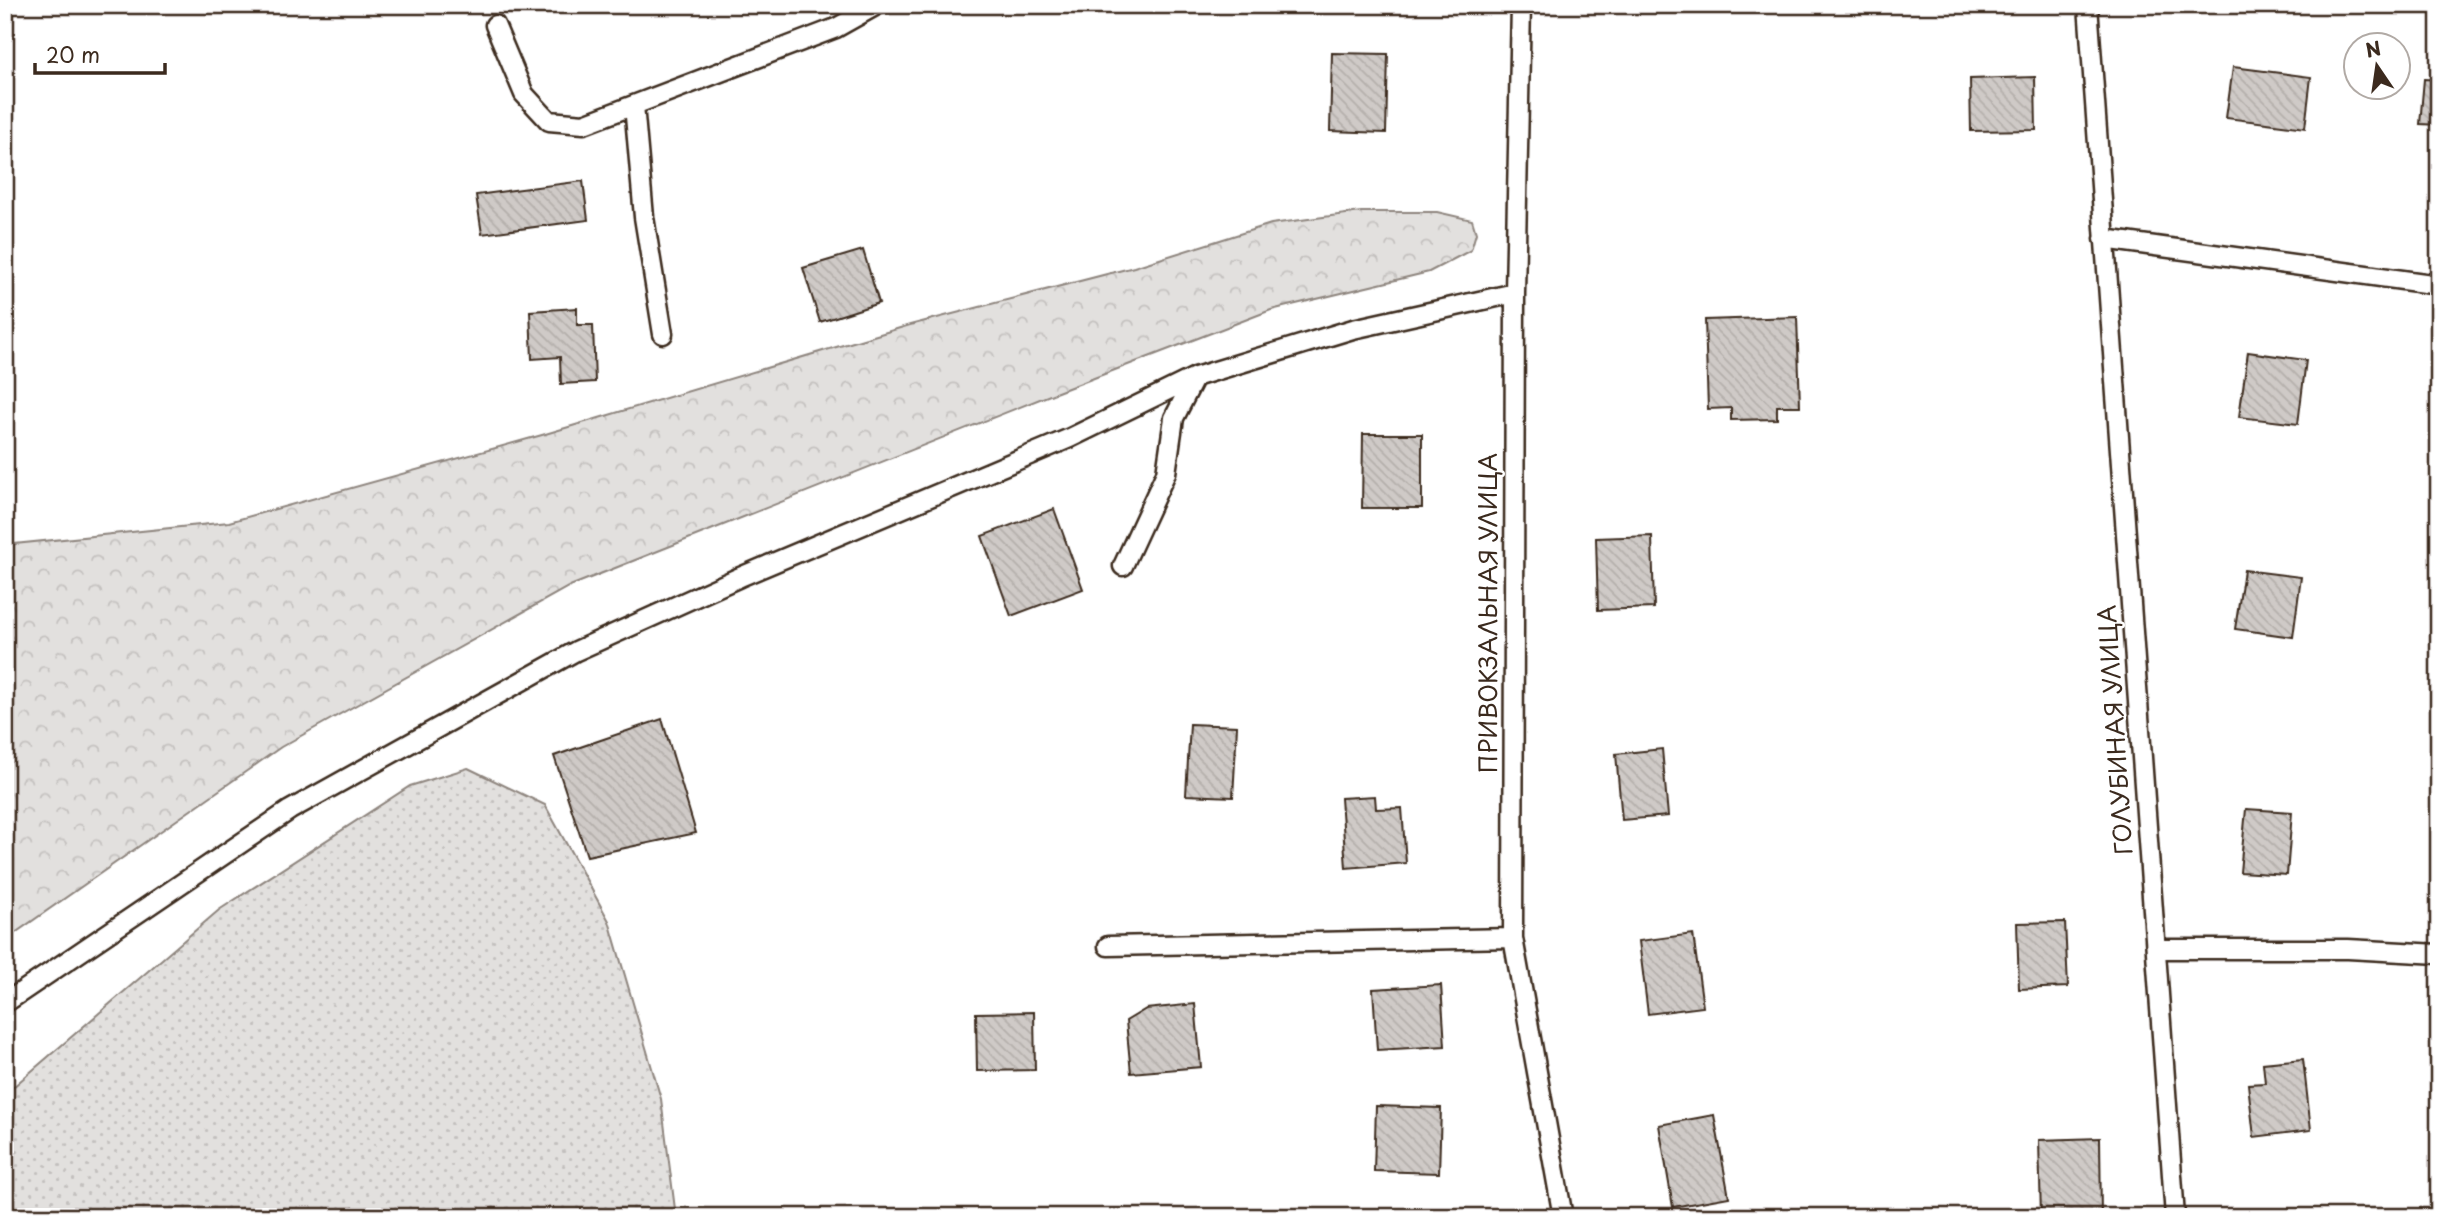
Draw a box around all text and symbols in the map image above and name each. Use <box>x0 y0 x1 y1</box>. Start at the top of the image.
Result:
scale bar <box>35 32 164 76</box>
north arrow <box>2342 32 2412 102</box>
text: N <box>2362 33 2383 64</box>
text: 20 m <box>46 38 100 70</box>
street label: ПРИВОКЗАЛЬНАЯ УЛИЦА <box>1469 453 1505 773</box>
street label: ГОЛУБИНАЯ УЛИЦА <box>2087 604 2141 856</box>

